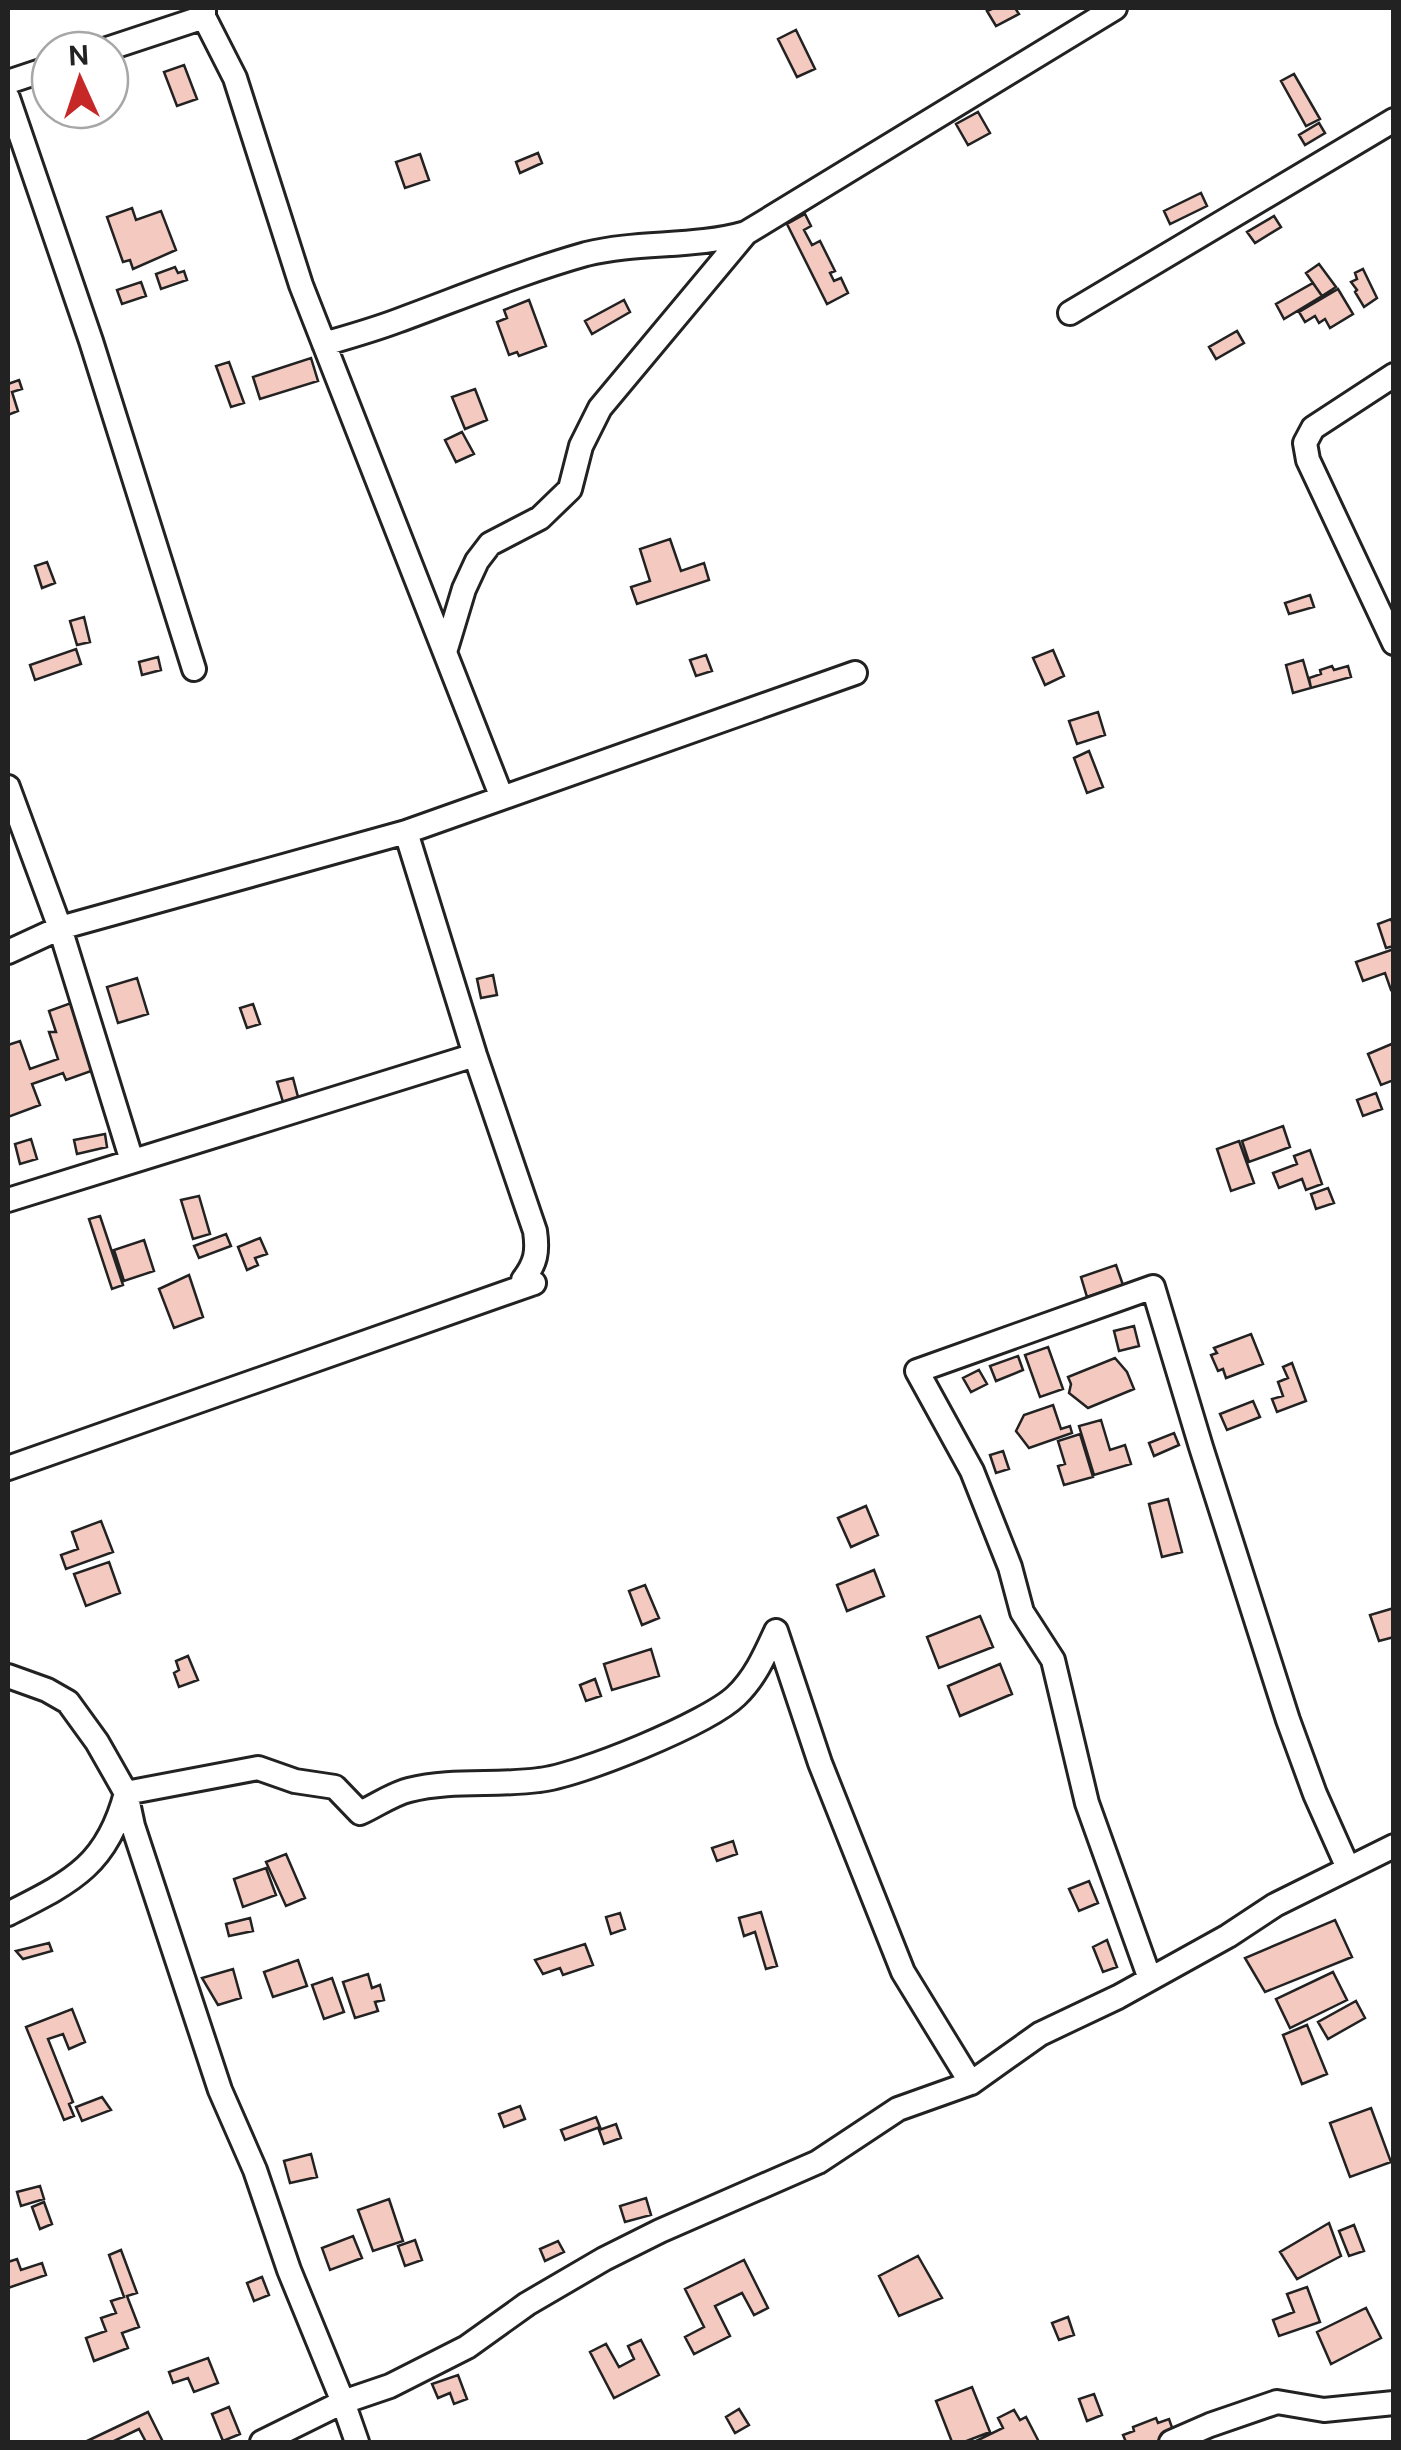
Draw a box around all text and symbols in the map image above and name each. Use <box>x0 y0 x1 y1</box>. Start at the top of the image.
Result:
north arrow <box>30 30 130 130</box>
text: N <box>68 37 90 75</box>

